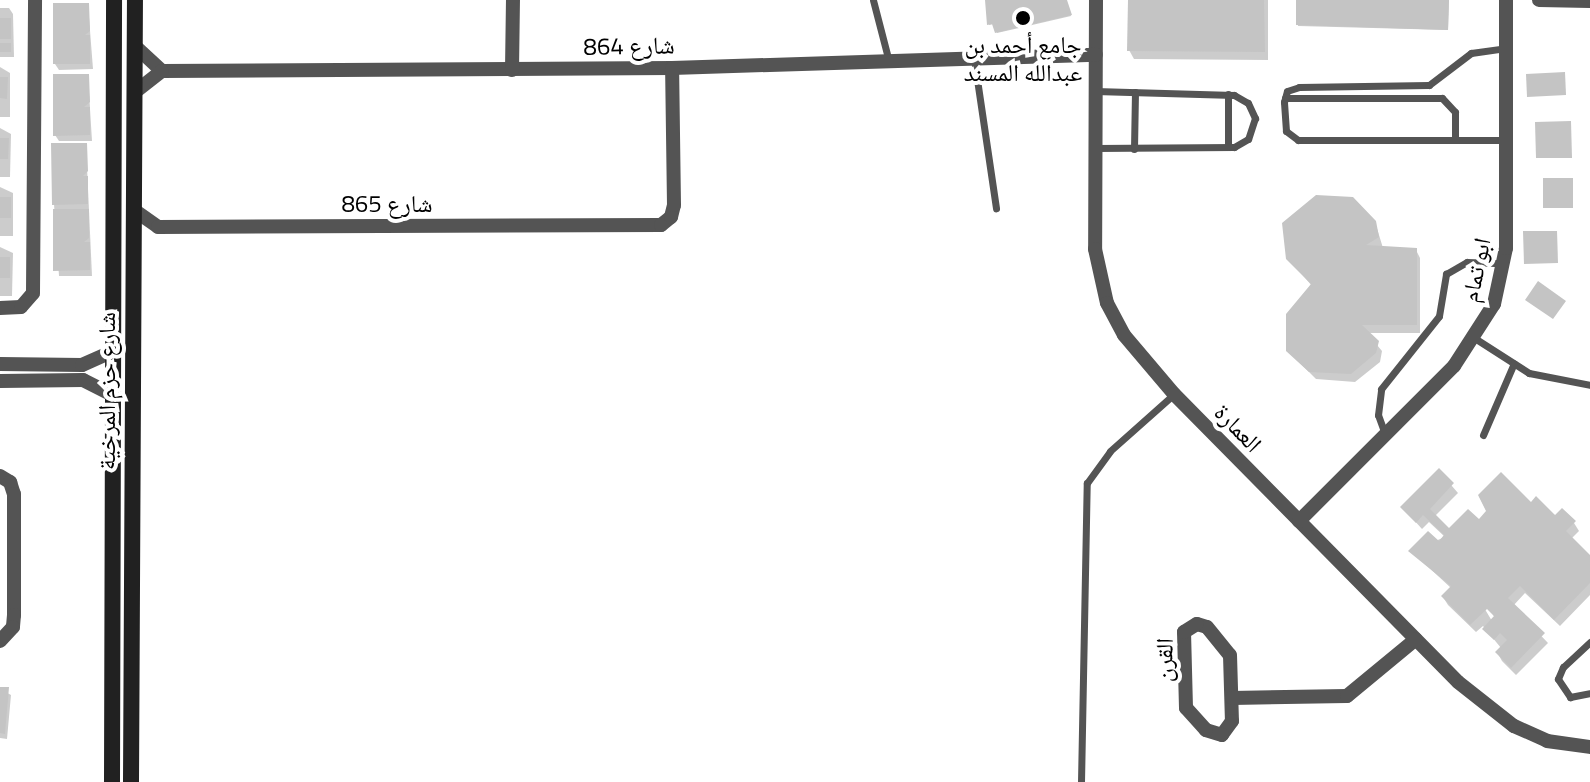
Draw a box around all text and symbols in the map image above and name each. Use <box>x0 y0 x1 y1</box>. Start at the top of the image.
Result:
marker: جامع أحمد بن عبدالله المسند <box>1014 9 1032 27</box>
street label: شارع 864 <box>583 31 675 61</box>
place label: جامع أحمد بن عبدالله المسند <box>964 31 1082 87</box>
street label: شارع 865 <box>341 190 433 218</box>
street label: ابو تمام <box>1455 235 1497 305</box>
street label: شارع حزم المرخية <box>93 312 121 470</box>
street label: العمارة <box>1208 398 1268 458</box>
street label: القرن <box>1149 638 1179 682</box>

